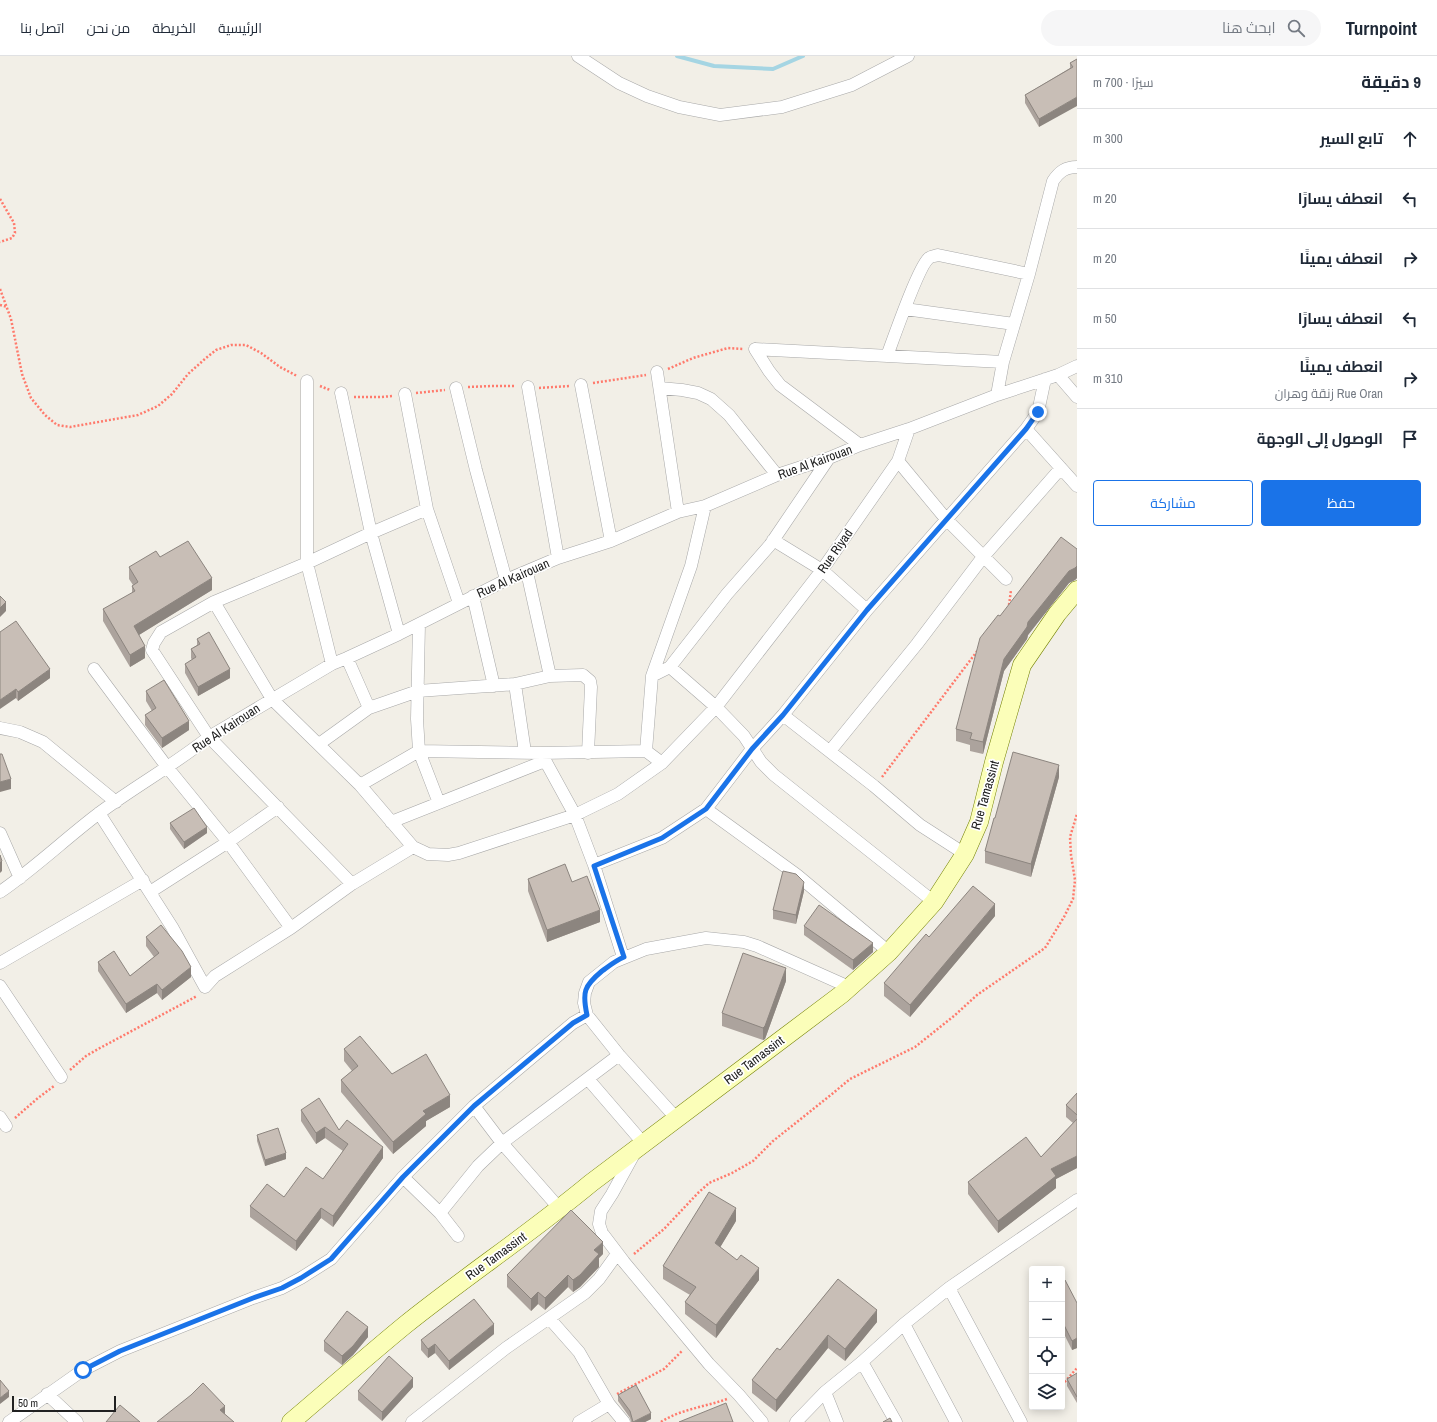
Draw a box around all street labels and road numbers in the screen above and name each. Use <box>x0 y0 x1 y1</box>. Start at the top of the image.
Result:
street label: Rue Al Kairouan <box>776 441 854 483</box>
street label: Rue Riyad <box>814 525 856 577</box>
street label: Rue Al Kairouan <box>474 554 552 602</box>
street label: Rue Al Kairouan <box>189 700 263 756</box>
street label: Rue Tamassint <box>967 758 1003 832</box>
street label: Rue Tamassint <box>720 1032 788 1088</box>
street label: Rue Tamassint <box>462 1228 530 1284</box>

